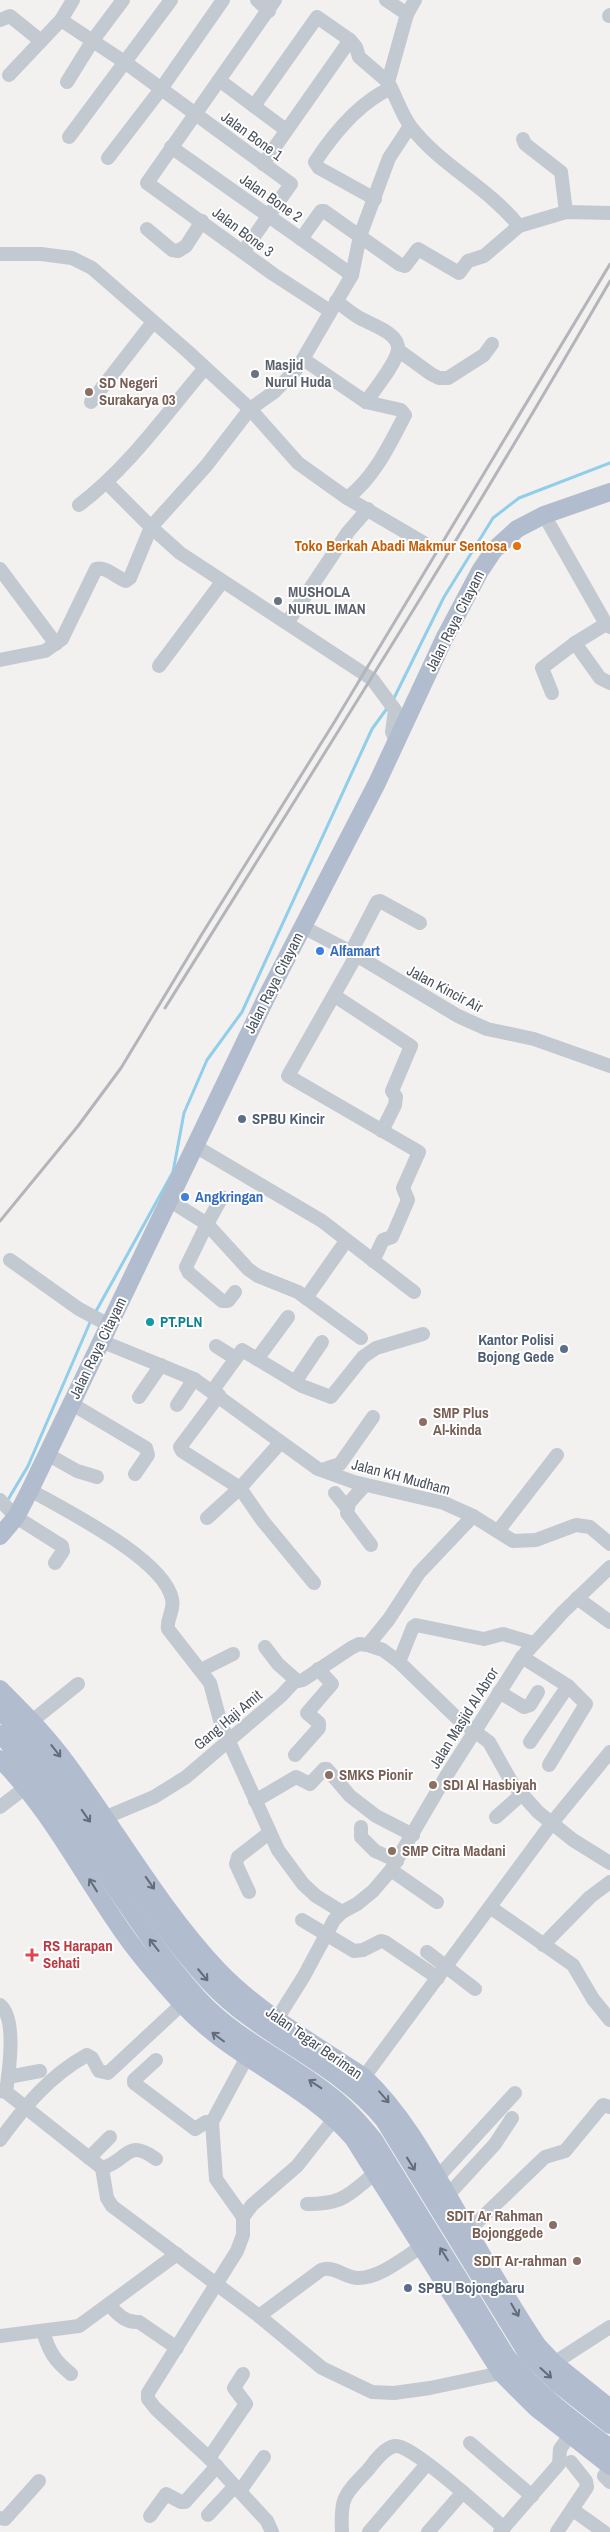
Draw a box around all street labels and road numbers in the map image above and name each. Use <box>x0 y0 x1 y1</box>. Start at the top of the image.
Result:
street label: Jalan Bone 1 <box>217 106 288 165</box>
street label: Jalan Bone 2 <box>236 168 307 227</box>
street label: Jalan Bone 3 <box>208 202 278 262</box>
street label: Jalan Raya Citayam <box>420 567 489 675</box>
street label: Jalan Raya Citayam <box>239 929 308 1037</box>
street label: Jalan Kincir Air <box>403 960 487 1017</box>
street label: Jalan Raya Citayam <box>64 1293 131 1402</box>
street label: Jalan KH Mudham <box>350 1453 453 1500</box>
street label: Jalan Masjid Al Abror <box>424 1663 503 1772</box>
street label: Gang Haji Amit <box>189 1684 267 1754</box>
street label: Jalan Tegar Beriman <box>262 2002 367 2084</box>

